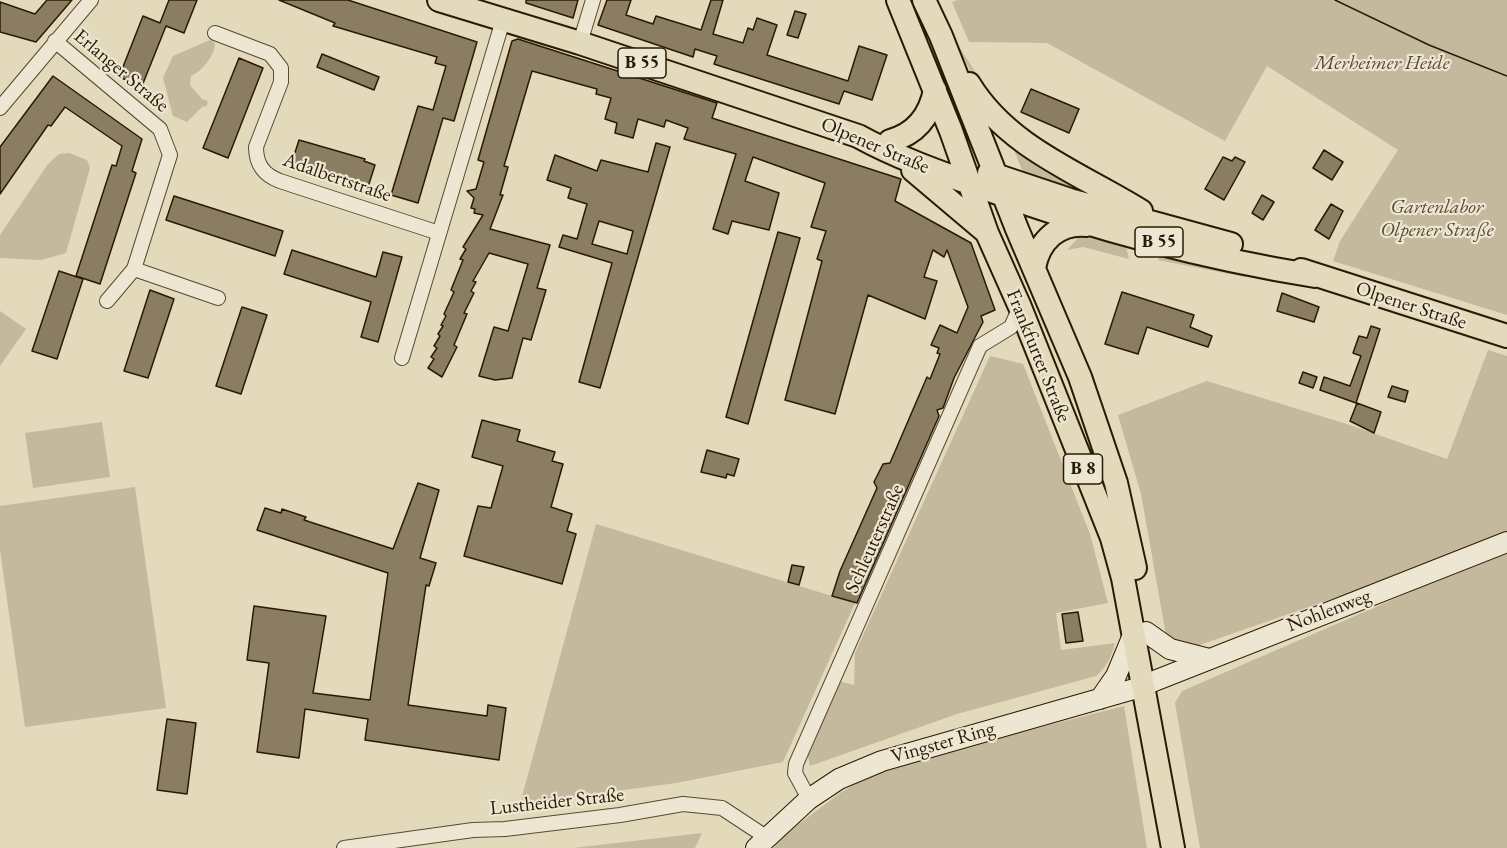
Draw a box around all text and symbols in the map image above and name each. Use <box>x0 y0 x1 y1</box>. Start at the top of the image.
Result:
street label: Erlanger Straße <box>69 24 173 118</box>
road number: B 55 <box>618 48 666 78</box>
park label: Merheimer Heide <box>1314 52 1450 76</box>
street label: Olpener Straße <box>817 112 933 180</box>
street label: Adalbertstraße <box>280 148 394 208</box>
park label: Gartenlabor Olpener Straße <box>1380 196 1494 243</box>
road number: B 55 <box>1135 227 1183 257</box>
street label: Olpener Straße <box>1352 277 1470 335</box>
street label: Frankfurter Straße <box>1000 286 1076 426</box>
road number: B 8 <box>1064 454 1102 484</box>
street label: Schleuterstraße <box>840 481 910 597</box>
street label: Nohlenweg <box>1284 584 1374 638</box>
street label: Vingster Ring <box>888 717 998 769</box>
street label: Lustheider Straße <box>489 783 625 821</box>

